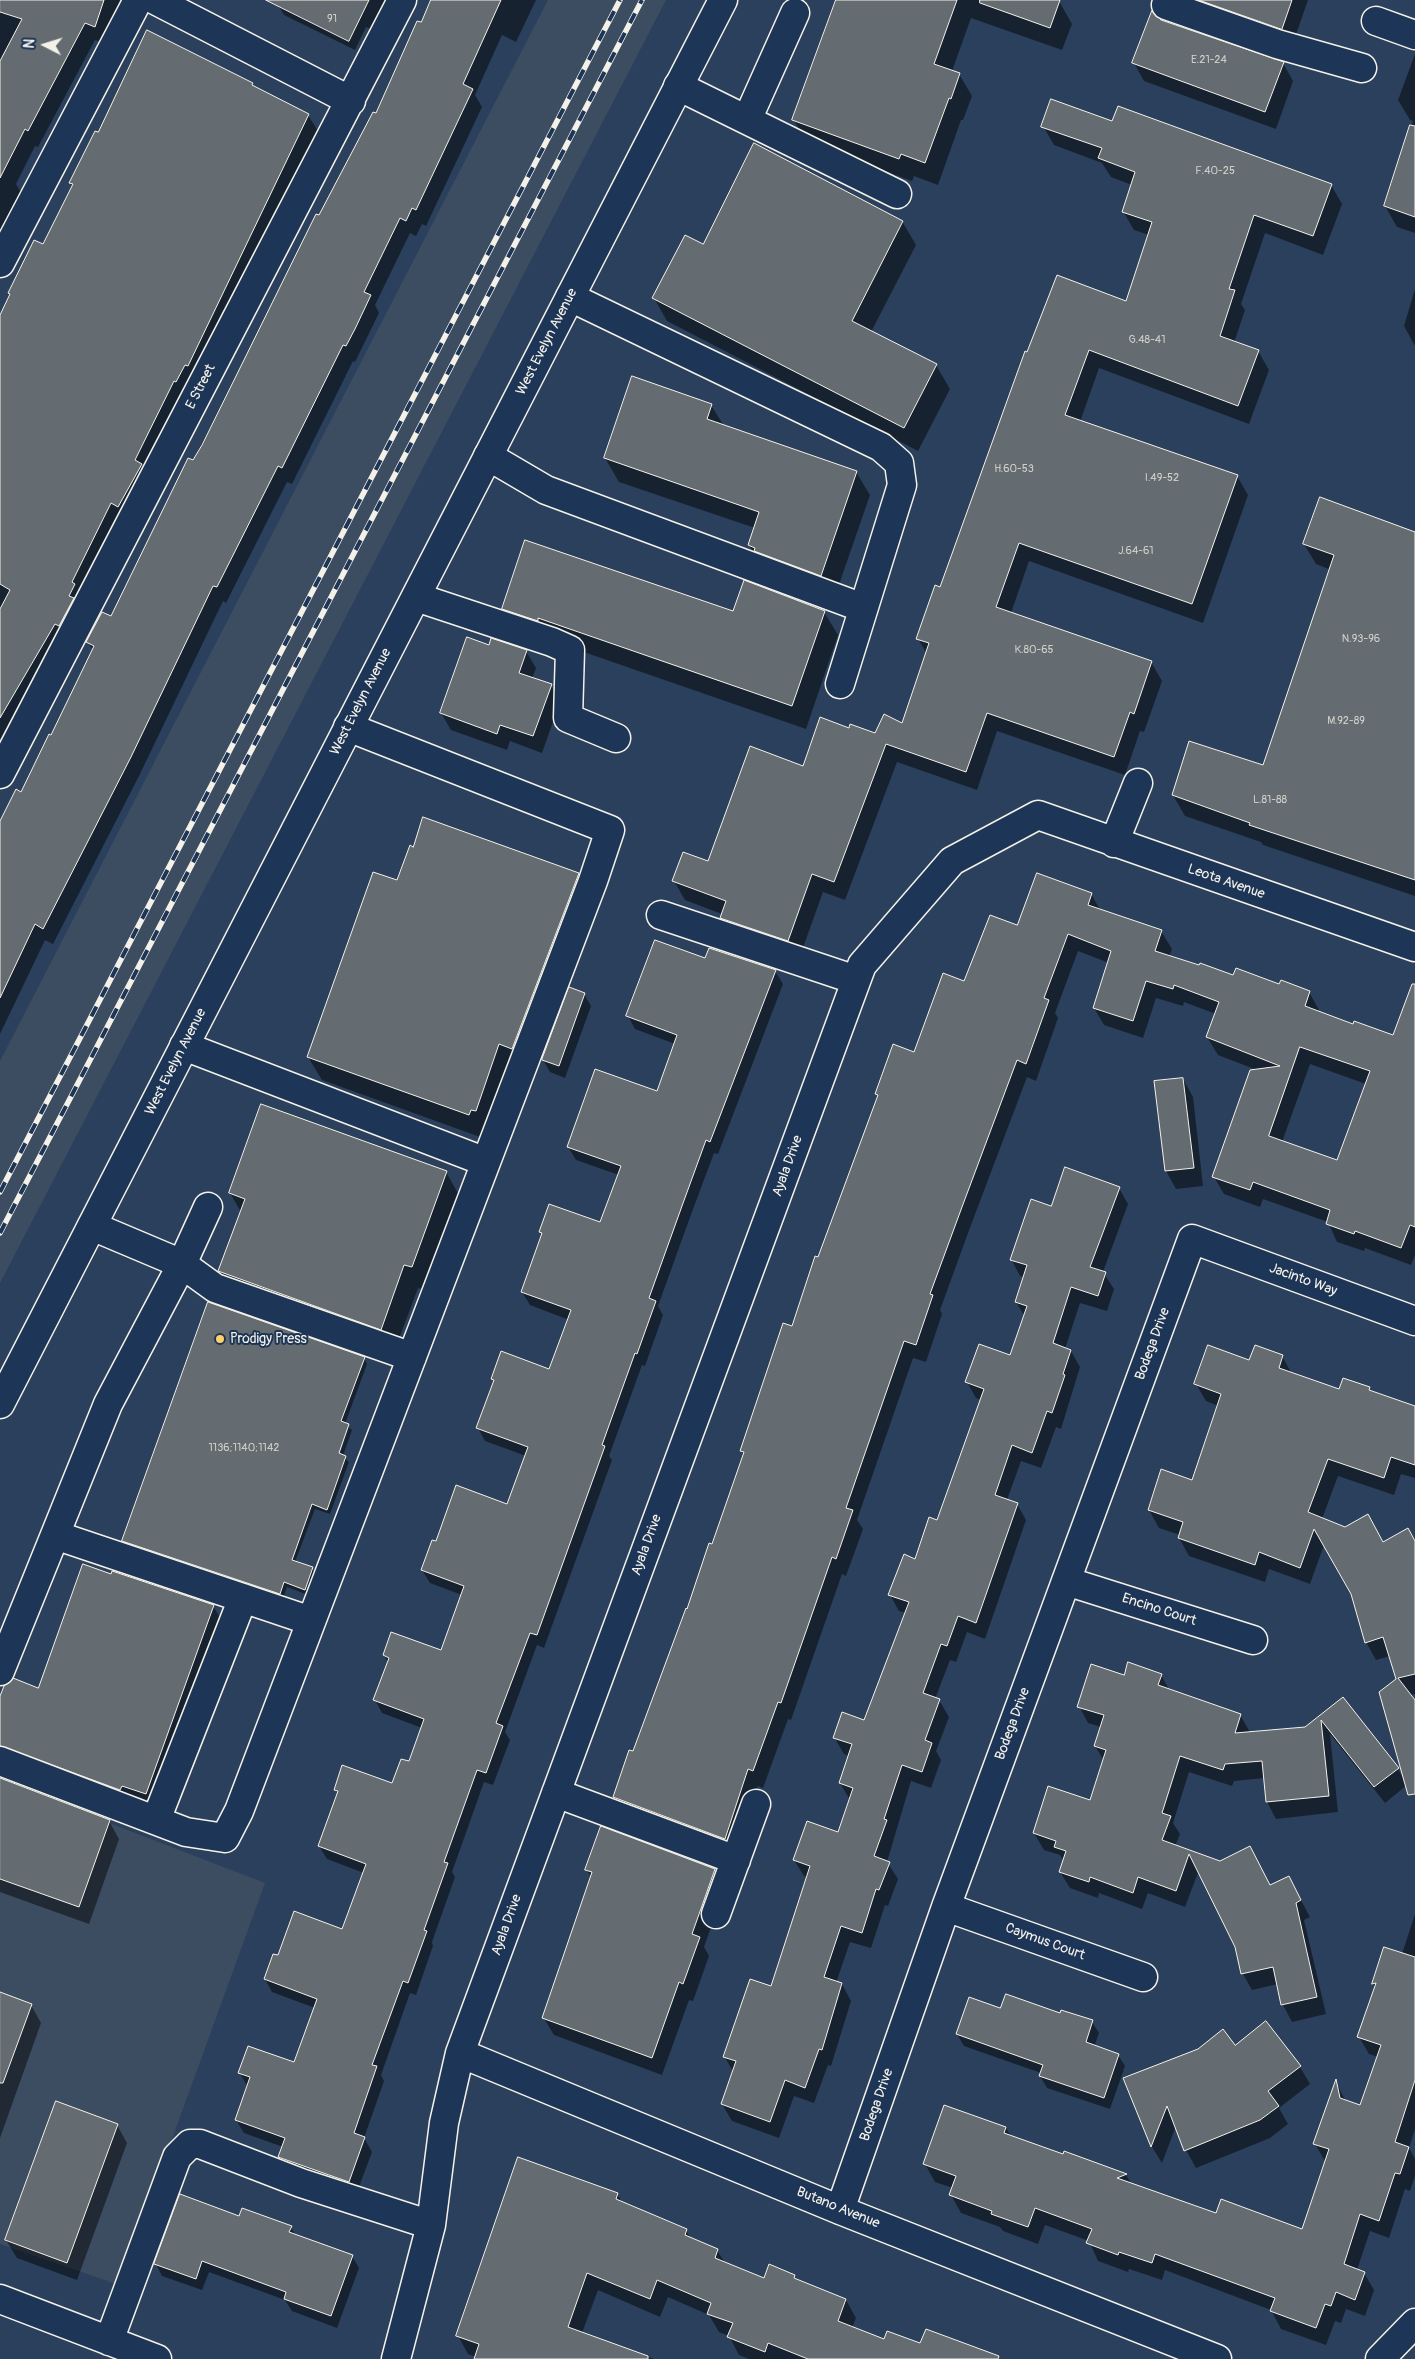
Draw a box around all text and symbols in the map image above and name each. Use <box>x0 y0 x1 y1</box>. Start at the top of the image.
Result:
house number: 91 <box>327 12 337 26</box>
north arrow <box>20 20 70 70</box>
text: N <box>21 38 38 49</box>
house number: E.21-24 <box>1191 53 1227 67</box>
house number: F.40-25 <box>1195 164 1235 178</box>
street label: West Evelyn Avenue <box>513 286 581 398</box>
house number: G.48-41 <box>1129 333 1165 347</box>
street label: E Street <box>183 362 219 412</box>
house number: H.60-53 <box>994 462 1034 476</box>
house number: I.49-52 <box>1145 471 1179 485</box>
house number: J.64-61 <box>1118 544 1154 558</box>
house number: N.93-96 <box>1342 632 1380 646</box>
house number: K.80-65 <box>1014 643 1054 657</box>
street label: West Evelyn Avenue <box>327 646 395 758</box>
house number: M.92-89 <box>1327 714 1365 728</box>
house number: L.81-88 <box>1253 793 1287 807</box>
street label: Leota Avenue <box>1185 861 1267 903</box>
street label: West Evelyn Avenue <box>142 1006 210 1118</box>
street label: Ayala Drive <box>769 1133 807 1199</box>
street label: Jacinto Way <box>1267 1260 1339 1300</box>
street label: Bodega Drive <box>1132 1305 1174 1383</box>
place label: Prodigy Press <box>230 1331 307 1347</box>
marker: Prodigy Press <box>214 1333 226 1345</box>
house number: 1136;1140;1142 <box>209 1441 279 1455</box>
street label: Ayala Drive <box>628 1512 666 1578</box>
street label: Encino Court <box>1120 1590 1198 1630</box>
street label: Bodega Drive <box>992 1685 1034 1763</box>
street label: Ayala Drive <box>488 1892 526 1958</box>
street label: Caymus Court <box>1003 1920 1087 1964</box>
street label: Bodega Drive <box>857 2066 897 2144</box>
street label: Butano Avenue <box>794 2184 882 2232</box>

